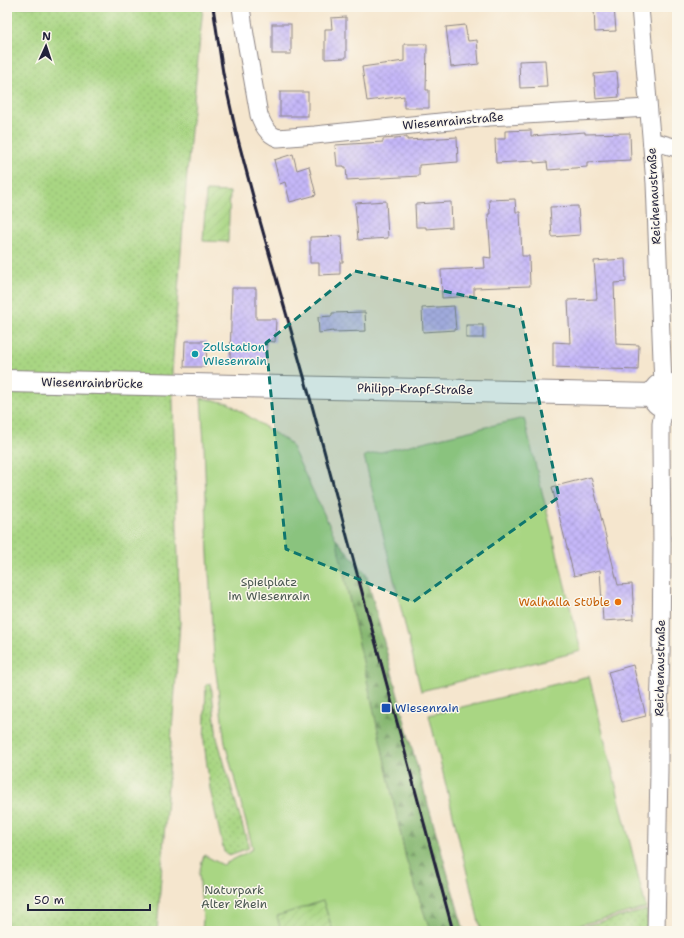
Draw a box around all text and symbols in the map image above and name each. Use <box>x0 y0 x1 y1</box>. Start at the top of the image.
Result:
north arrow <box>26 26 66 66</box>
text: N <box>42 29 52 44</box>
street label: Wiesenrainstraße <box>402 109 504 133</box>
street label: Reichenaustraße <box>643 147 665 245</box>
place label: Zollstation Wiesenrain <box>203 339 267 369</box>
marker: Zollstation Wiesenrain <box>190 349 200 359</box>
street label: Wiesenrainbrücke <box>41 374 143 392</box>
street label: Philipp-Krapf-Straße <box>357 380 473 398</box>
park label: Spielplatz im Wiesenrain <box>228 574 310 604</box>
place label: Walhalla Stüble <box>519 594 610 610</box>
marker: Walhalla Stüble <box>613 597 623 607</box>
street label: Reichenaustraße <box>651 619 669 717</box>
place label: Wiesenrain <box>395 700 459 716</box>
marker: Wiesenrain <box>380 702 392 714</box>
park label: Naturpark Alter Rhein <box>201 882 267 912</box>
scale bar <box>28 886 150 912</box>
text: 50 m <box>34 892 64 908</box>

